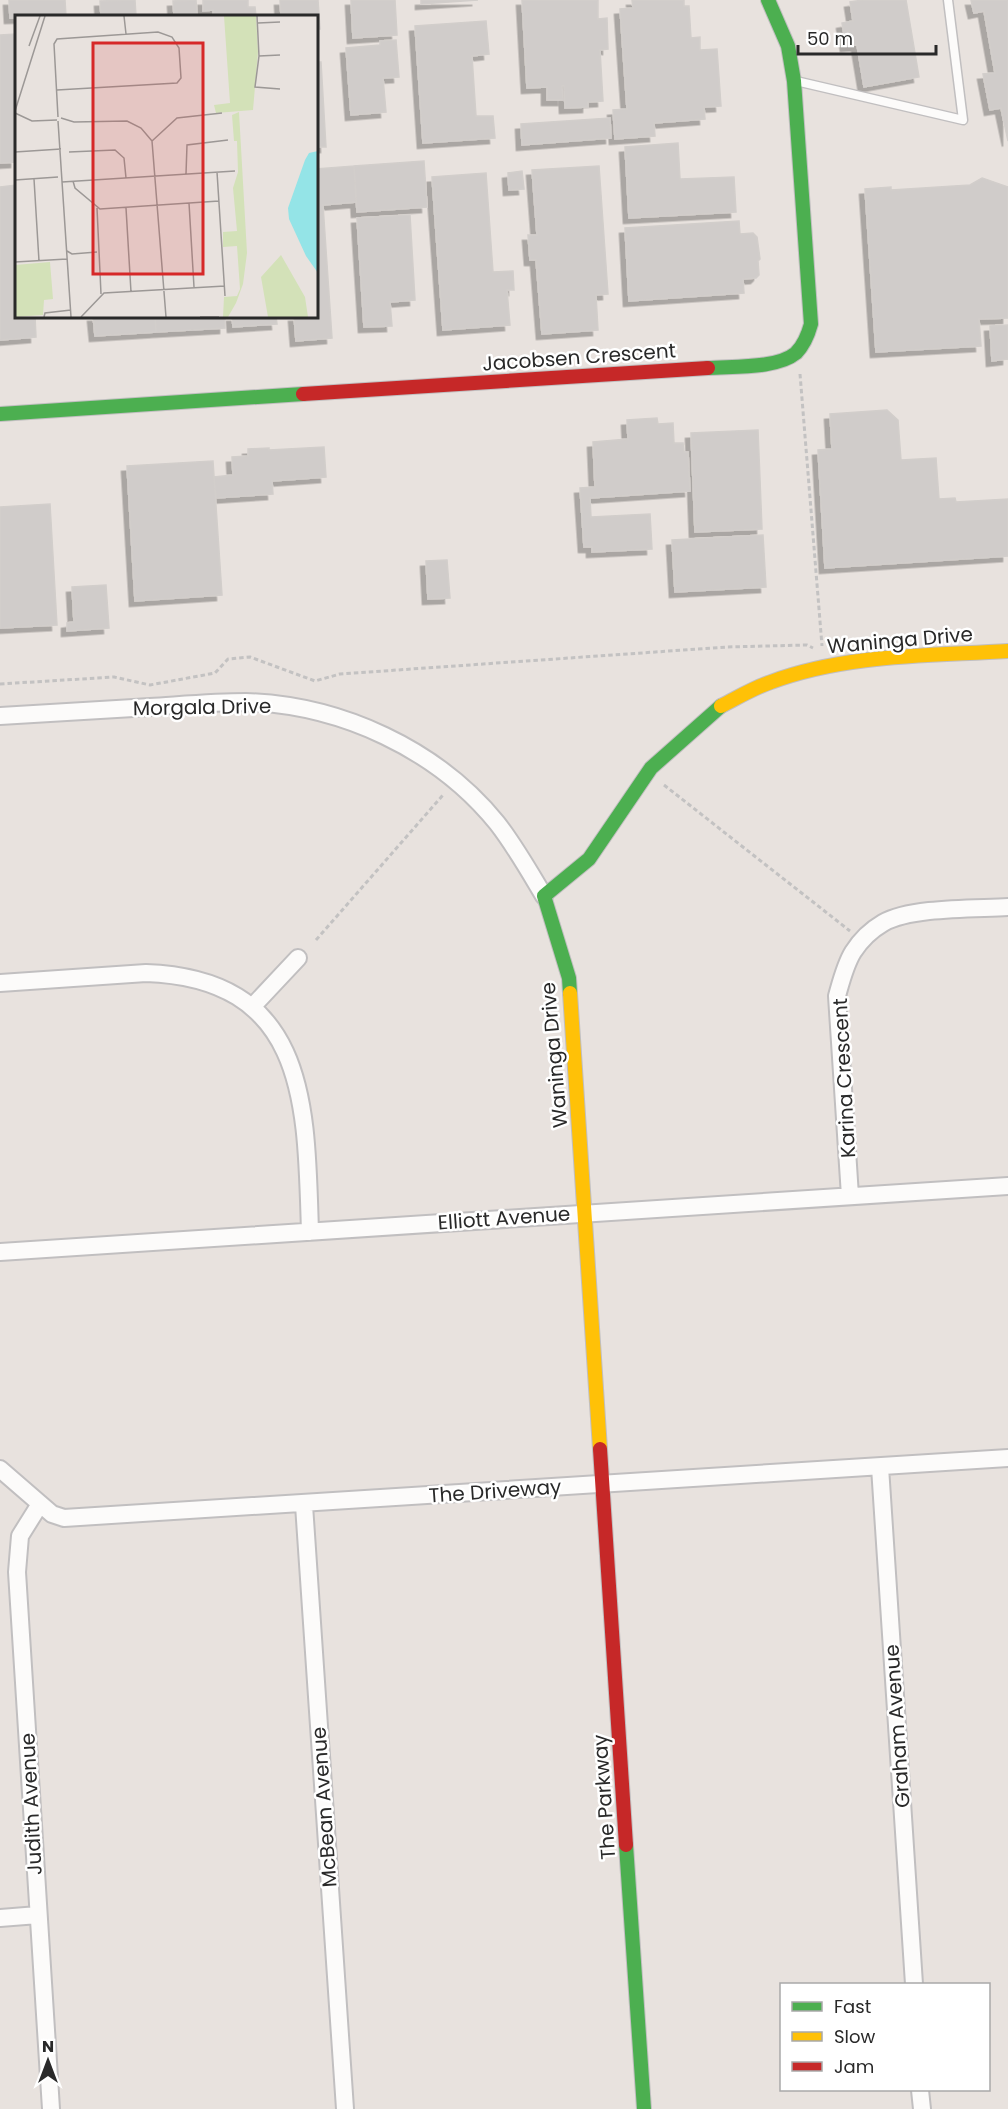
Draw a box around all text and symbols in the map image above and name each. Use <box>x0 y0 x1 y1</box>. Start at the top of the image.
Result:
inset map <box>15 15 318 318</box>
scale bar <box>798 18 936 56</box>
text: 50 m <box>807 26 853 51</box>
street label: Jacobsen Crescent <box>481 336 677 378</box>
street label: Waninga Drive <box>826 620 974 660</box>
street label: Morgala Drive <box>133 692 271 722</box>
street label: Waninga Drive <box>534 981 574 1129</box>
street label: Karina Crescent <box>826 997 862 1159</box>
street label: Elliott Avenue <box>437 1199 571 1237</box>
street label: The Driveway <box>428 1472 562 1510</box>
street label: Graham Avenue <box>877 1643 917 1809</box>
street label: McBean Avenue <box>304 1726 344 1888</box>
street label: Judith Avenue <box>13 1732 49 1876</box>
street label: The Parkway <box>586 1733 622 1861</box>
legend <box>780 1983 990 2091</box>
text: Fast <box>834 1994 871 2019</box>
text: Slow <box>834 2024 876 2049</box>
north arrow <box>18 2031 78 2091</box>
text: N <box>42 2035 54 2058</box>
text: Jam <box>834 2054 874 2079</box>

